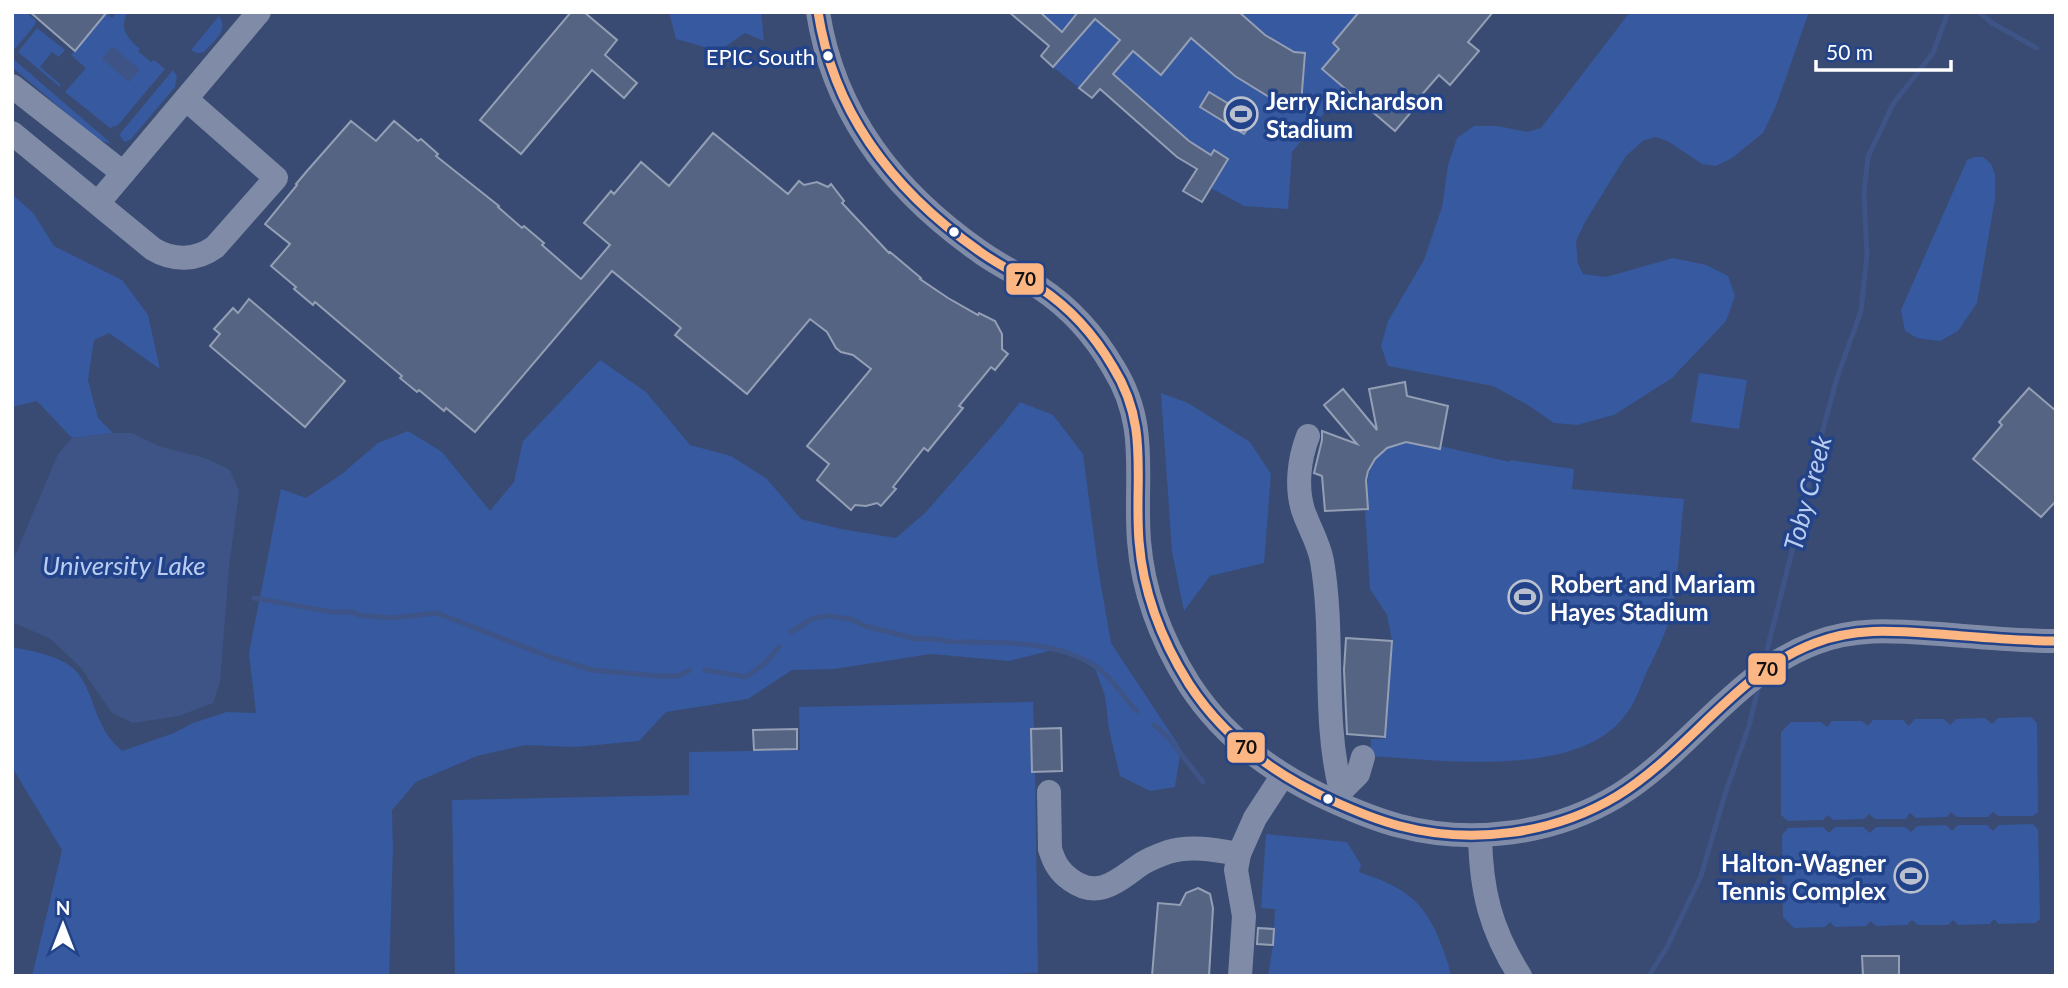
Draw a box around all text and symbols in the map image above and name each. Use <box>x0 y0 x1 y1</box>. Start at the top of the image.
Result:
scale bar <box>1816 28 1951 72</box>
text: 50 m <box>1826 39 1873 64</box>
place label: EPIC South <box>706 43 815 70</box>
marker: EPIC South <box>821 49 835 63</box>
place label: Jerry Richardson Stadium <box>1266 86 1443 143</box>
sports icon: Jerry Richardson Stadium <box>1222 95 1260 133</box>
unlabelled marker <box>947 225 961 239</box>
line badge: 70 <box>1005 262 1045 296</box>
text: 70 <box>1014 267 1036 290</box>
water label: Toby Creek <box>1776 431 1838 554</box>
water label: University Lake <box>42 549 206 581</box>
place label: Robert and Mariam Hayes Stadium <box>1550 569 1756 626</box>
sports icon: Robert and Mariam Hayes Stadium <box>1506 578 1544 616</box>
line badge: 70 <box>1747 652 1787 686</box>
text: 70 <box>1756 657 1778 680</box>
line badge: 70 <box>1226 731 1266 764</box>
text: 70 <box>1235 735 1257 758</box>
unlabelled marker <box>1321 792 1335 806</box>
place label: Halton-Wagner Tennis Complex <box>1718 848 1886 905</box>
sports icon: Halton-Wagner Tennis Complex <box>1892 857 1930 895</box>
north arrow <box>28 890 98 960</box>
text: N <box>56 896 70 919</box>

